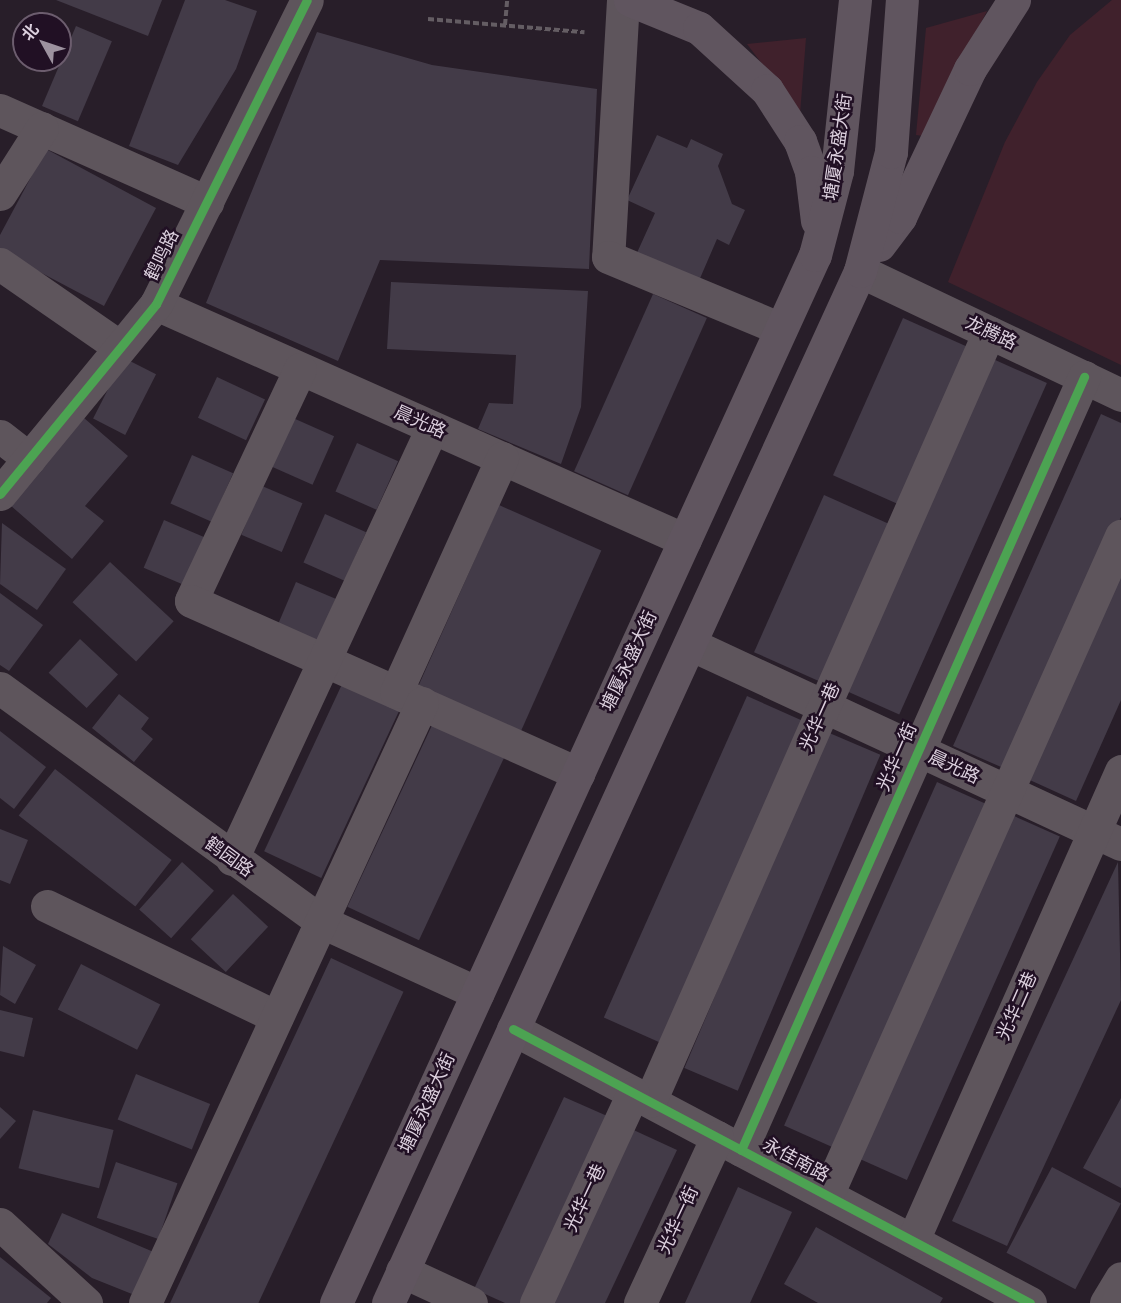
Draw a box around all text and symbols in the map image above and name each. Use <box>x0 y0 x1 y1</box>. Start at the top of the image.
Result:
north arrow <box>12 12 72 72</box>
text: 北 <box>17 19 43 44</box>
street label: 塘厦永盛大街 <box>820 92 856 202</box>
street label: 鹤鸣路 <box>140 226 184 284</box>
street label: 龙腾路 <box>962 312 1020 354</box>
street label: 晨光路 <box>391 401 449 443</box>
street label: 塘厦永盛大街 <box>596 607 662 715</box>
street label: 光华一巷 <box>795 680 845 754</box>
street label: 光华一街 <box>872 720 922 794</box>
street label: 晨光路 <box>925 746 983 788</box>
street label: 鹤园路 <box>201 832 257 882</box>
street label: 光华二巷 <box>992 969 1042 1043</box>
street label: 塘厦永盛大街 <box>394 1049 460 1157</box>
street label: 永佳南路 <box>759 1134 833 1186</box>
street label: 光华一巷 <box>560 1161 610 1235</box>
street label: 光华一街 <box>653 1183 703 1257</box>

